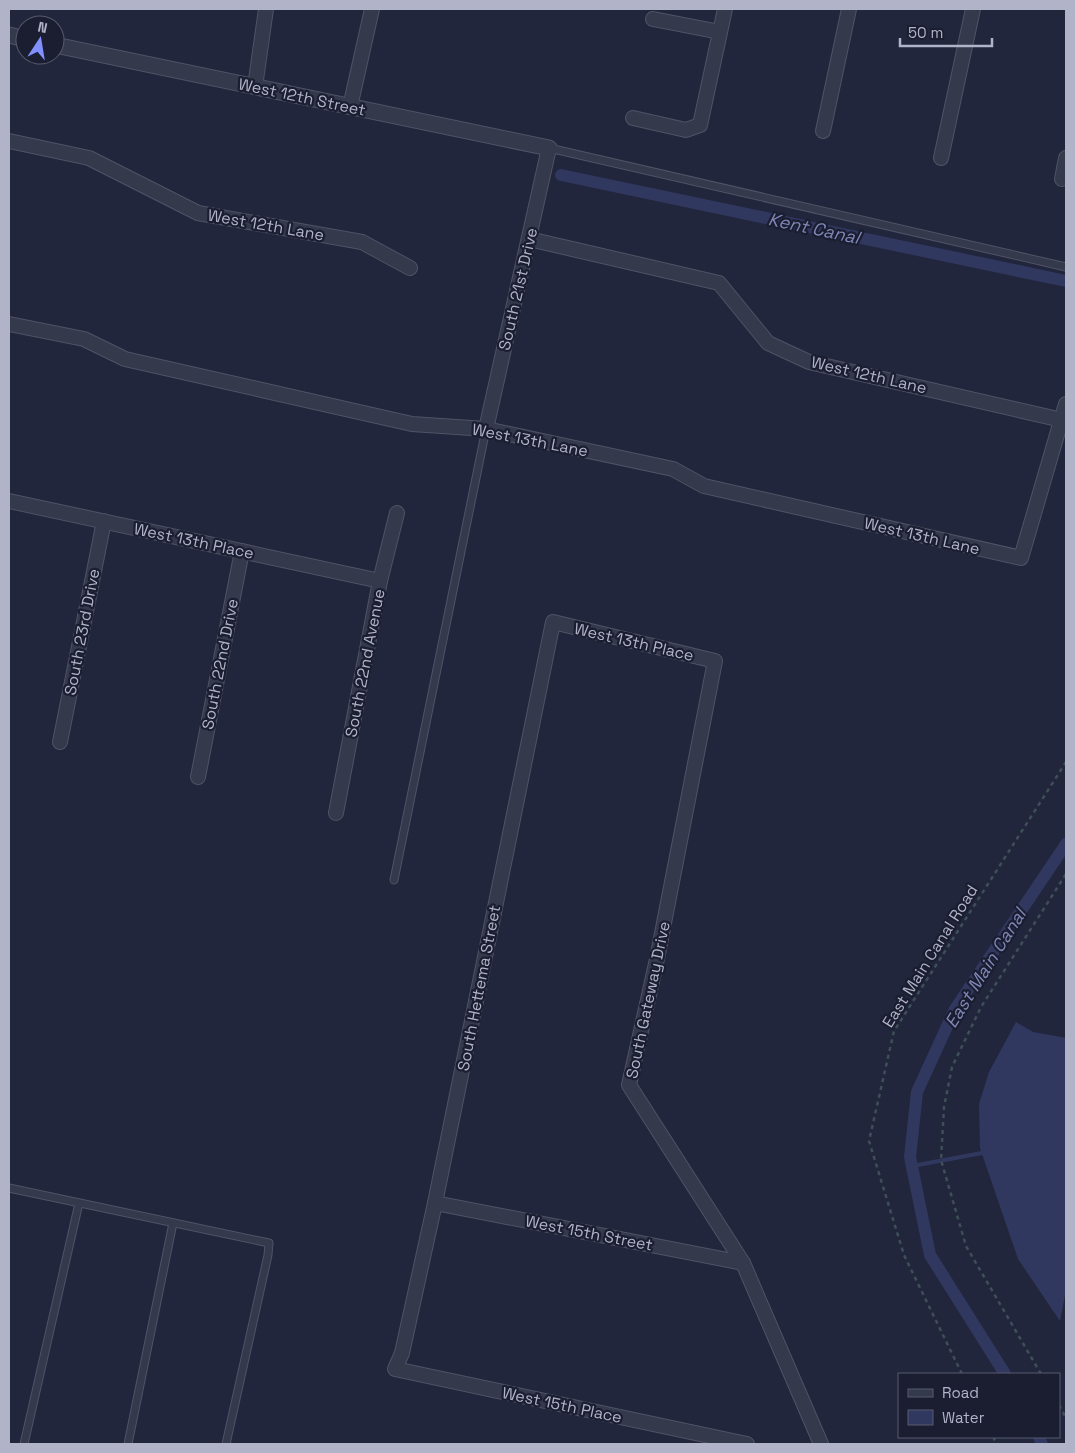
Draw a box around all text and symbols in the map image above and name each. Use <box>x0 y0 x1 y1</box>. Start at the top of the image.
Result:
north arrow <box>15 15 65 65</box>
scale bar <box>900 15 992 47</box>
text: N <box>36 18 49 37</box>
text: 50 m <box>908 23 943 42</box>
street label: West 12th Street <box>236 73 368 121</box>
street label: West 12th Lane <box>206 204 326 246</box>
water label: Kent Canal <box>766 207 864 249</box>
street label: South 21st Drive <box>494 226 542 352</box>
street label: West 12th Lane <box>809 352 929 398</box>
street label: West 13th Lane <box>470 418 590 462</box>
street label: West 13th Lane <box>862 513 982 559</box>
street label: West 13th Place <box>132 518 256 564</box>
street label: South 23rd Drive <box>59 567 105 697</box>
street label: South 22nd Avenue <box>340 587 390 739</box>
street label: South 22nd Drive <box>197 597 243 731</box>
street label: West 13th Place <box>572 618 696 666</box>
street label: East Main Canal Road <box>878 881 982 1031</box>
water label: East Main Canal <box>939 902 1032 1032</box>
street label: South Hettema Street <box>453 903 505 1073</box>
street label: South Gateway Drive <box>621 919 675 1081</box>
street label: West 15th Street <box>523 1210 655 1256</box>
legend <box>898 1373 1060 1438</box>
street label: West 15th Place <box>500 1382 624 1428</box>
text: Road <box>942 1383 979 1402</box>
text: Water <box>942 1408 985 1427</box>

